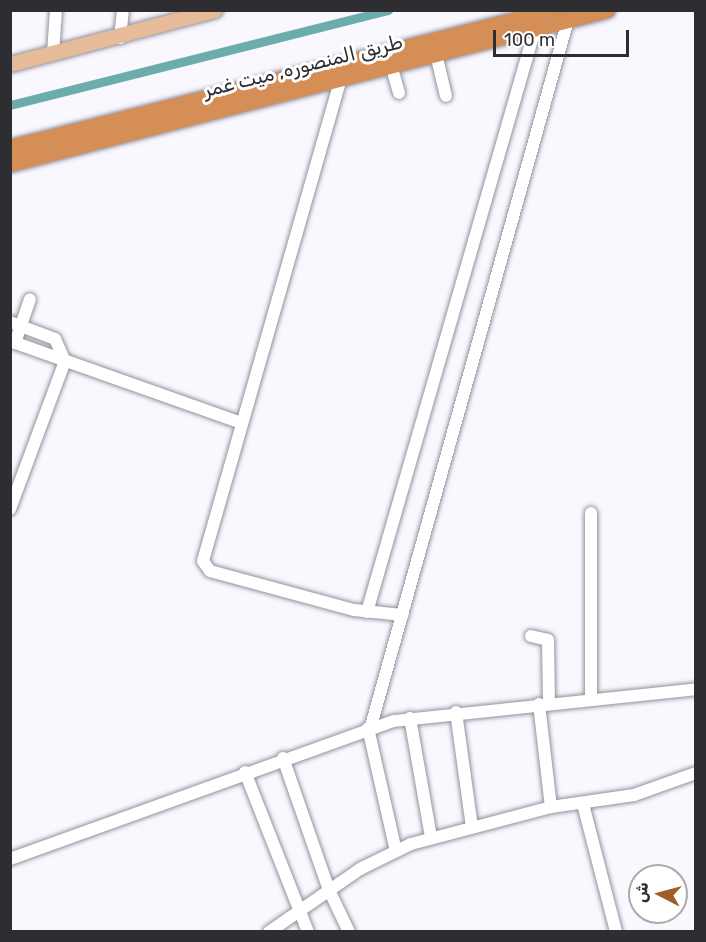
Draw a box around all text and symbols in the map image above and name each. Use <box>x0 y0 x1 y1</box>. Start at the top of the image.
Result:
scale bar <box>496 18 632 56</box>
text: 100 m <box>504 29 555 51</box>
street label: طريق المنصوره, ميت غمر <box>201 30 405 102</box>
north arrow <box>628 864 688 924</box>
text: ش <box>631 881 652 903</box>

